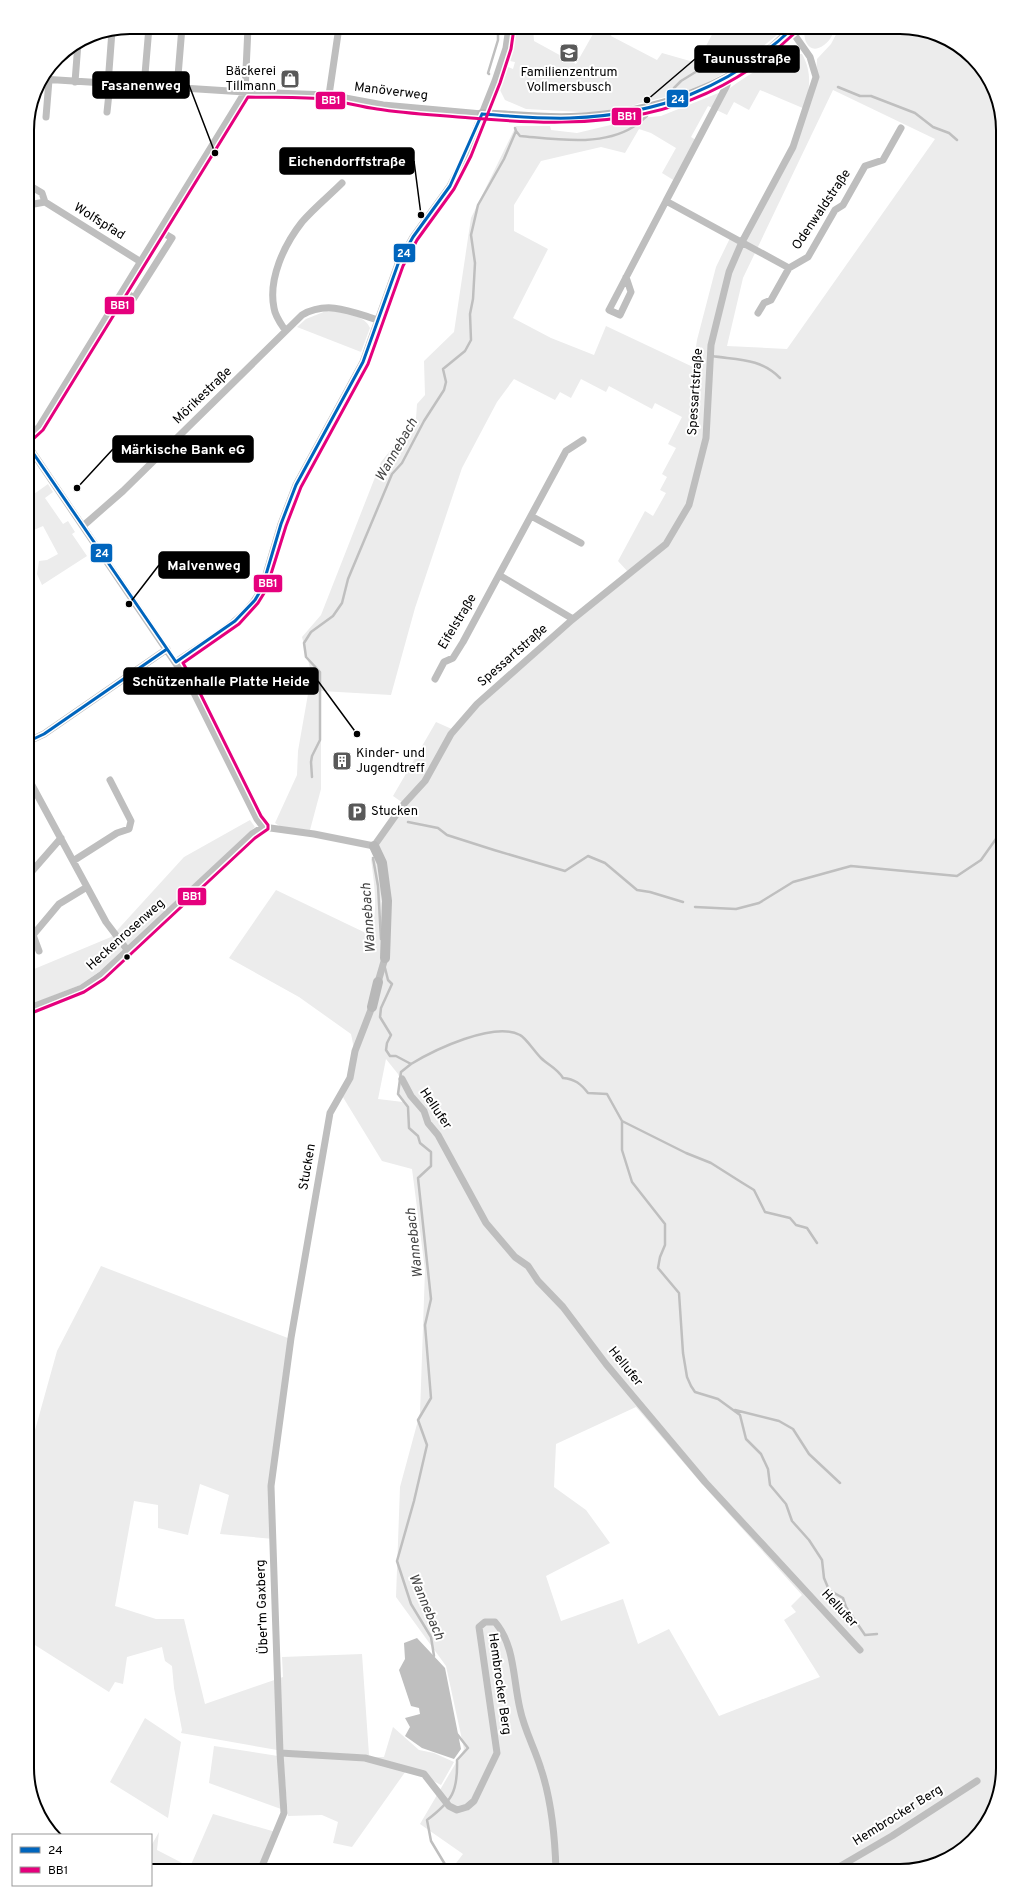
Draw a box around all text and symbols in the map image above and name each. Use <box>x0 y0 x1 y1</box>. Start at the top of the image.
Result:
school or university icon: Familienzentrum Vollmersbusch <box>558 42 580 64</box>
callout: Taunusstraße <box>695 46 799 72</box>
text: Taunusstraße <box>703 51 791 68</box>
place label: Bäckerei Tillmann <box>225 64 276 95</box>
place label: Familienzentrum Vollmersbusch <box>520 65 618 96</box>
shop icon: Bäckerei Tillmann <box>279 68 301 90</box>
callout: Fasanenweg <box>93 72 189 98</box>
text: Fasanenweg <box>101 78 181 95</box>
street label: Manöverweg <box>353 80 429 104</box>
line badge: 24 <box>666 89 689 108</box>
line badge: BB1 <box>315 91 346 110</box>
text: 24 <box>671 93 685 107</box>
text: BB1 <box>321 94 341 108</box>
line badge: BB1 <box>611 107 642 126</box>
text: BB1 <box>617 110 637 124</box>
callout: Eichendorffstraße <box>280 148 414 174</box>
text: Eichendorffstraße <box>288 154 406 171</box>
street label: Odenwaldstraße <box>789 167 855 253</box>
street label: Wolfspfad <box>70 200 128 244</box>
line badge: 24 <box>393 243 416 263</box>
text: 24 <box>397 247 411 261</box>
line badge: BB1 <box>104 296 135 315</box>
text: BB1 <box>110 299 130 313</box>
street label: Spessartstraße <box>685 348 707 436</box>
street label: Mörikestraße <box>170 364 236 428</box>
water label: Wannebach <box>372 415 422 485</box>
callout: Märkische Bank eG <box>113 436 253 462</box>
text: Märkische Bank eG <box>121 442 245 459</box>
line badge: 24 <box>90 543 113 563</box>
text: 24 <box>95 547 109 561</box>
callout: Malvenweg <box>159 552 249 578</box>
text: Malvenweg <box>167 558 241 575</box>
line badge: BB1 <box>253 574 283 593</box>
text: BB1 <box>258 577 278 591</box>
street label: Eifelstraße <box>435 591 481 653</box>
street label: Spessartstraße <box>475 621 551 691</box>
callout: Schützenhalle Platte Heide <box>124 668 318 694</box>
text: Schützenhalle Platte Heide <box>132 674 310 691</box>
place label: Kinder- und Jugendtreff <box>356 746 425 777</box>
building icon: Kinder- und Jugendtreff <box>331 750 353 772</box>
parking icon: Stucken <box>346 801 368 823</box>
place label: Stucken <box>371 804 418 820</box>
water label: Wannebach <box>358 882 380 954</box>
line badge: BB1 <box>177 887 207 906</box>
text: BB1 <box>182 890 202 904</box>
street label: Heckenrosenweg <box>84 896 168 974</box>
unlabelled marker <box>122 952 132 962</box>
street label: Hellufer <box>415 1085 455 1133</box>
street label: Stucken <box>296 1142 320 1192</box>
water label: Wannebach <box>403 1207 427 1279</box>
street label: Hellufer <box>604 1344 646 1390</box>
street label: Über'm Gaxberg <box>251 1559 273 1655</box>
water label: Wannebach <box>404 1571 448 1643</box>
street label: Hellufer <box>817 1587 861 1631</box>
street label: Hembrocker Berg <box>484 1632 514 1736</box>
street label: Hembrocker Berg <box>850 1782 946 1850</box>
legend <box>12 1834 152 1886</box>
text: 24 <box>48 1843 63 1859</box>
text: BB1 <box>48 1863 68 1879</box>

